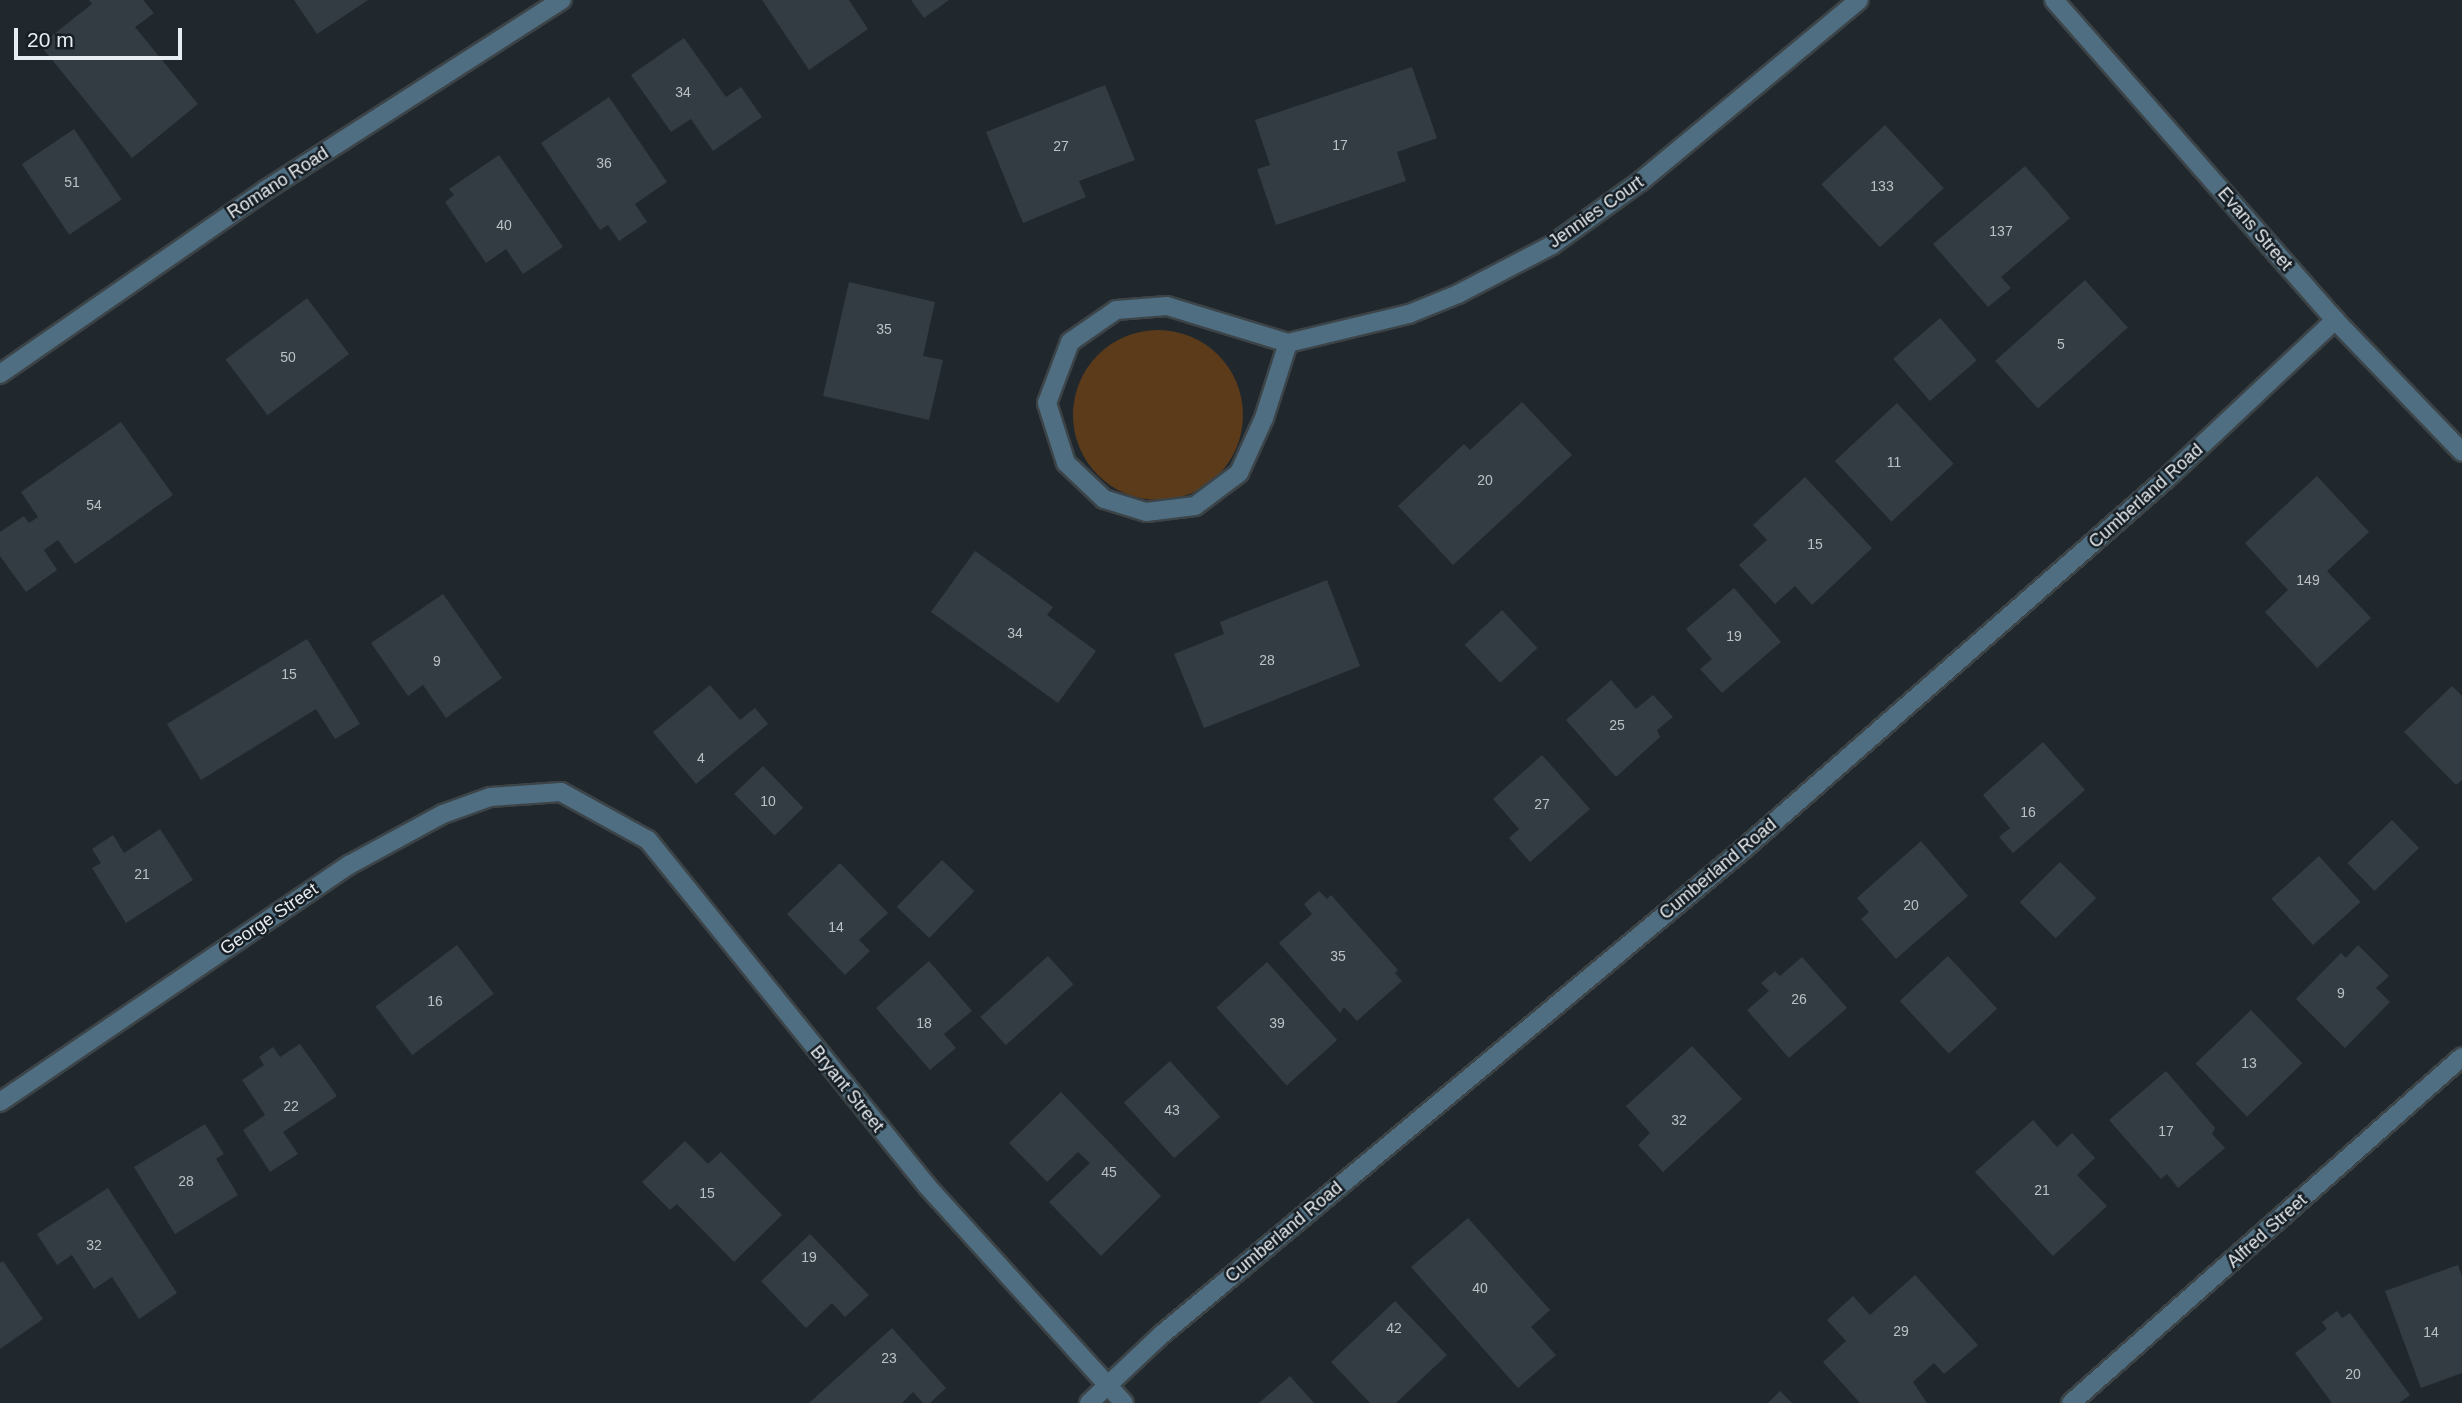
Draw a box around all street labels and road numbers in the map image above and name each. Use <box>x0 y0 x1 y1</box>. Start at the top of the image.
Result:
street label: Romano Road <box>223 142 333 224</box>
street label: Jennies Court <box>1544 171 1648 253</box>
street label: Evans Street <box>2213 183 2297 275</box>
street label: Cumberland Road <box>2084 439 2208 553</box>
street label: Cumberland Road <box>1655 814 1781 924</box>
street label: George Street <box>216 878 322 960</box>
street label: Bryant Street <box>806 1041 888 1137</box>
street label: Cumberland Road <box>1221 1177 1347 1287</box>
street label: Alfred Street <box>2223 1190 2311 1272</box>

